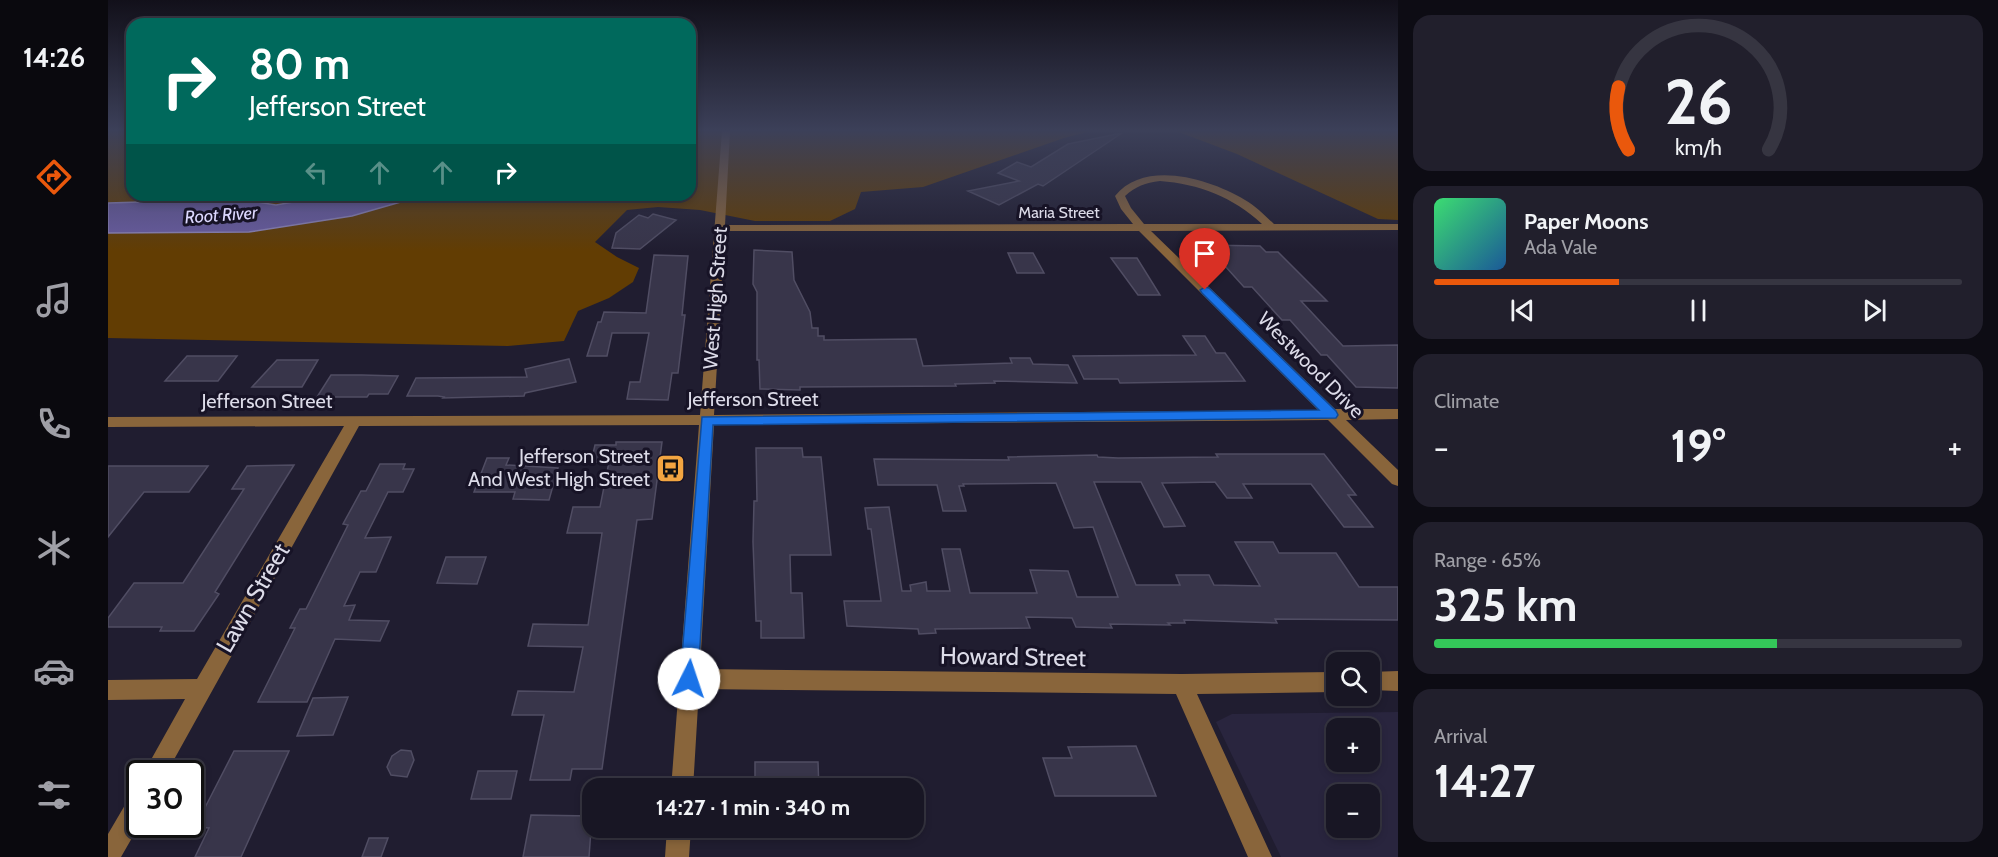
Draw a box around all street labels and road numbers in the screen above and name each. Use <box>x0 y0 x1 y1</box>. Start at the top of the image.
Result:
street label: Maria Street <box>1018 203 1100 222</box>
street label: West High Street <box>698 226 732 370</box>
street label: Westwood Drive <box>1253 307 1369 423</box>
street label: Jefferson Street <box>686 387 819 411</box>
street label: Jefferson Street <box>200 389 333 413</box>
street label: Lawn Street <box>210 538 295 657</box>
street label: Howard Street <box>940 641 1086 672</box>

